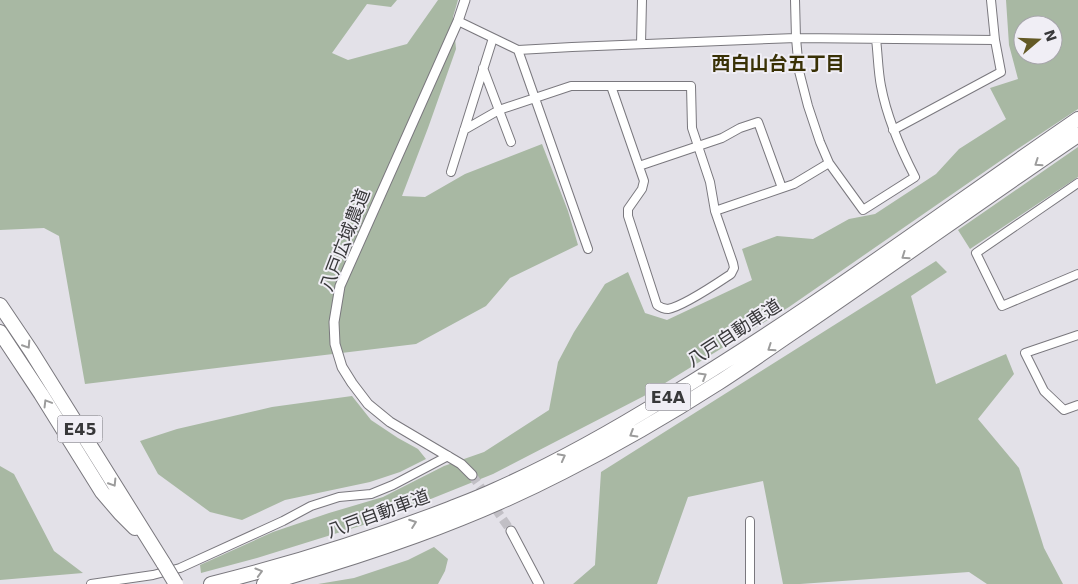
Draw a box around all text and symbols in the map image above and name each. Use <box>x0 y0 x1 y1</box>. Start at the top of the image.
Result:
north arrow <box>1013 15 1063 65</box>
text: N <box>1041 28 1060 44</box>
district label: 西白山台五丁目 <box>711 52 845 74</box>
one-way arrow <box>1034 156 1043 166</box>
street label: 八戸広域農道 <box>315 186 374 294</box>
one-way arrow <box>901 250 910 259</box>
street label: 八戸自動車道 <box>683 294 785 371</box>
one-way arrow <box>21 339 30 349</box>
one-way arrow <box>767 342 776 351</box>
one-way arrow <box>697 373 706 383</box>
road number: E4A <box>646 384 690 411</box>
one-way arrow <box>44 400 53 409</box>
road number: E45 <box>58 416 102 442</box>
one-way arrow <box>630 428 639 438</box>
one-way arrow <box>557 453 566 463</box>
one-way arrow <box>107 477 117 486</box>
street label: 八戸自動車道 <box>323 485 432 542</box>
one-way arrow <box>409 519 417 529</box>
one-way arrow <box>254 567 263 578</box>

